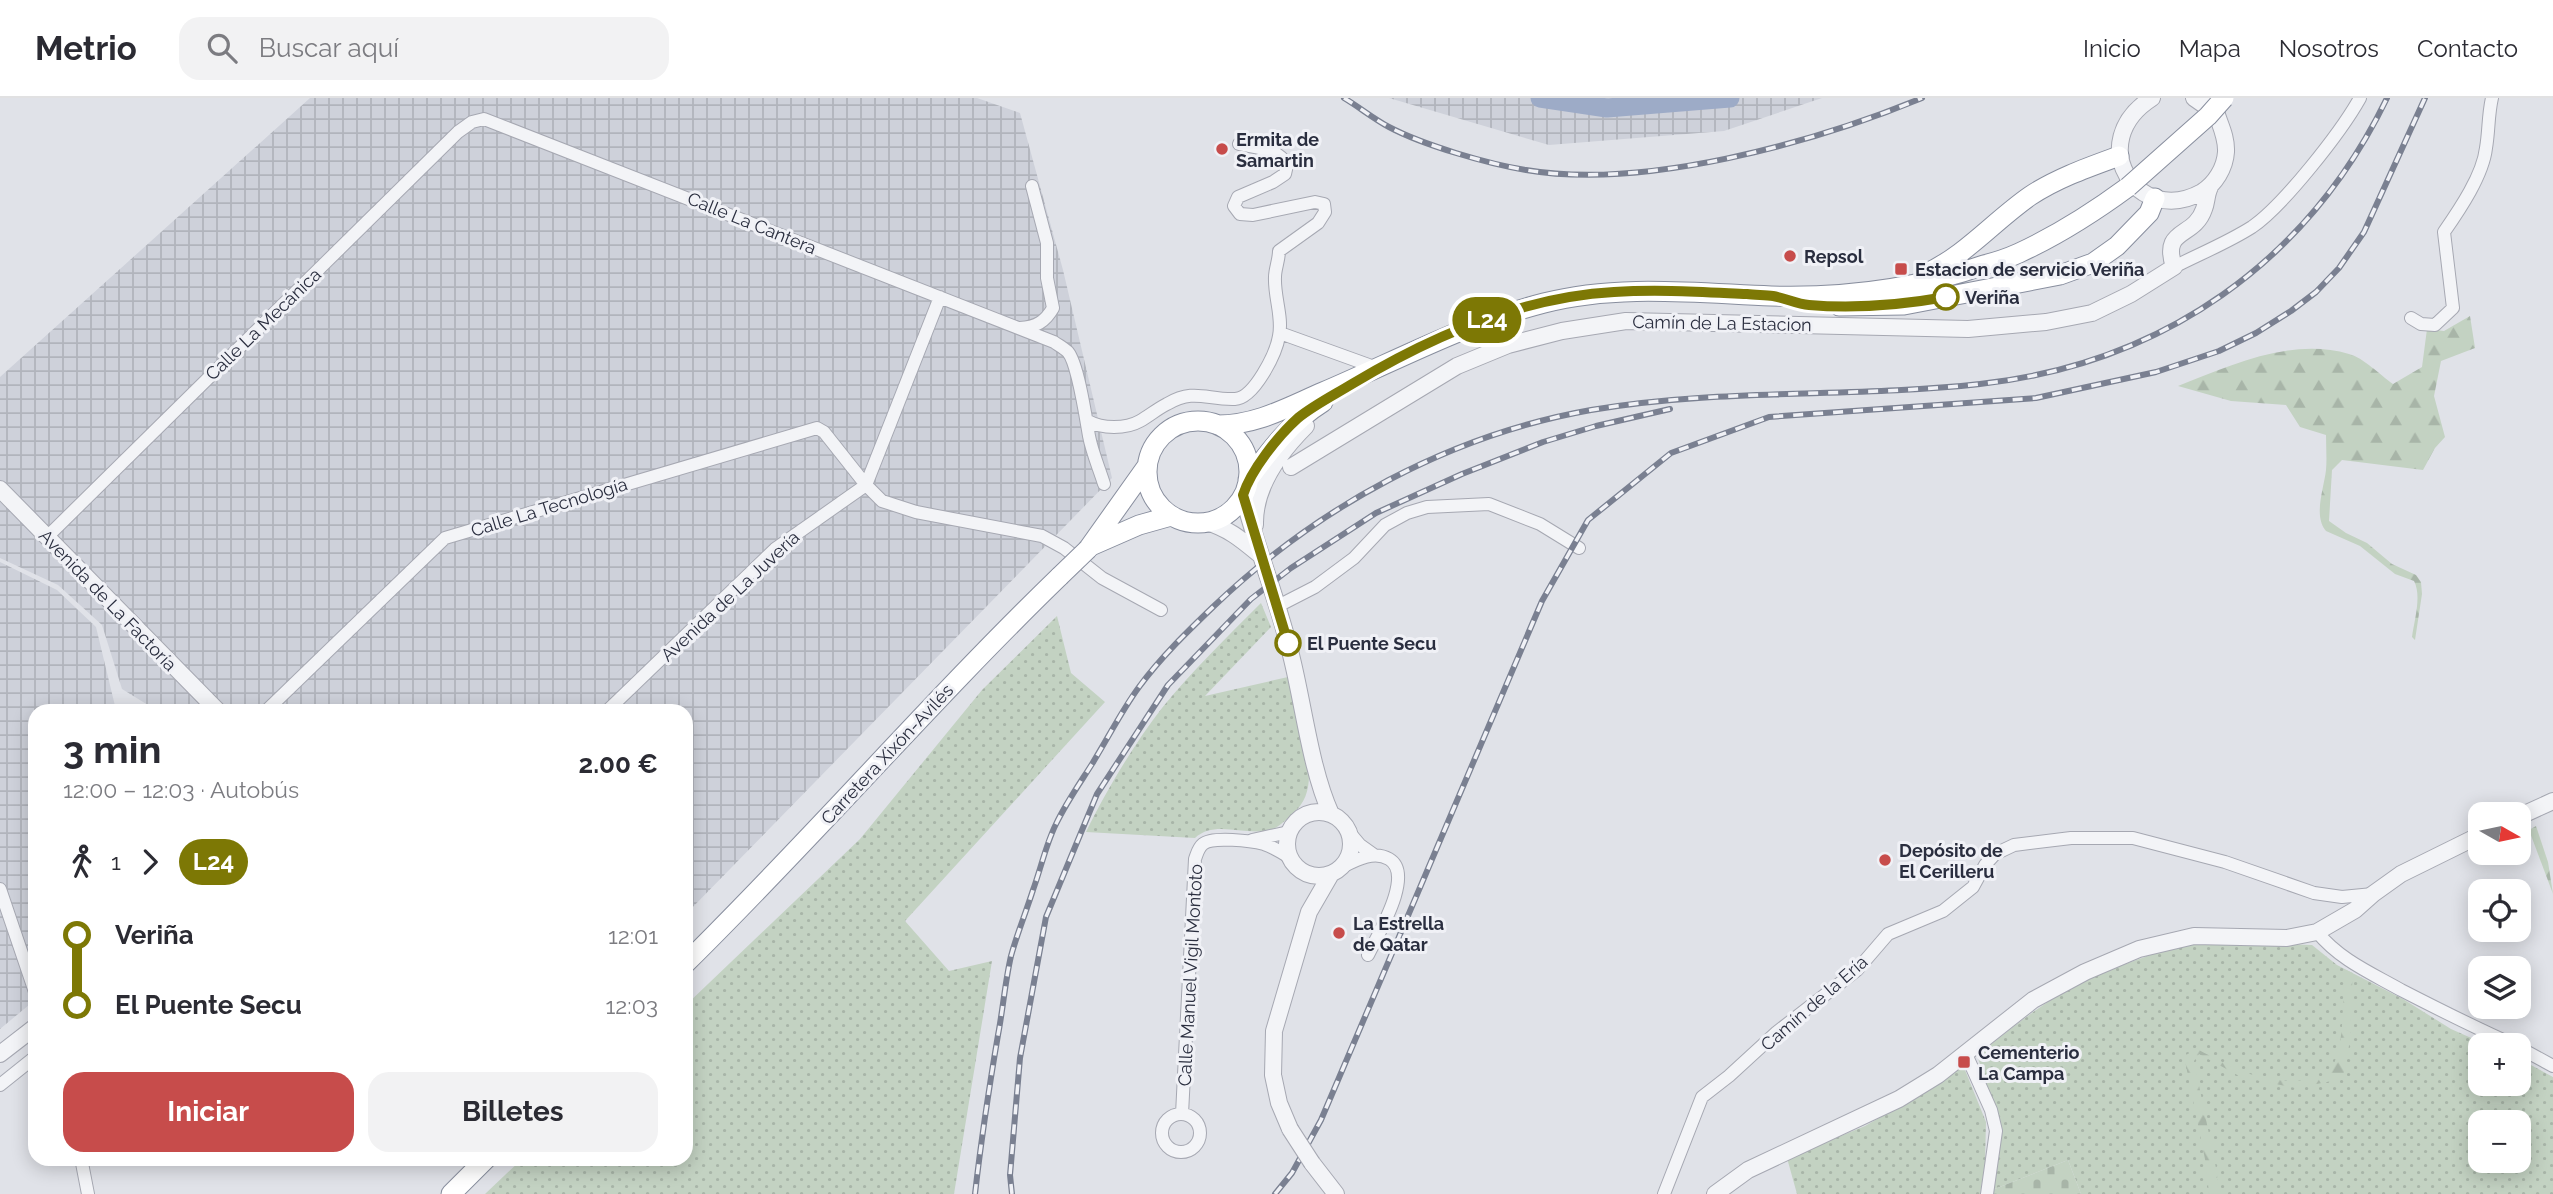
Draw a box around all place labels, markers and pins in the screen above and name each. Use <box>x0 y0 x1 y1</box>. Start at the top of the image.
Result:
place label: Ermita de Samartin <box>1236 129 1319 171</box>
marker: Ermita de Samartin <box>1214 141 1230 157</box>
place label: Repsol <box>1804 246 1864 267</box>
marker: Repsol <box>1782 248 1798 264</box>
place label: Estacion de servicio Veriña <box>1915 259 2144 280</box>
marker: Estacion de servicio Veriña <box>1893 261 1909 277</box>
marker: Veriña <box>1933 284 1959 310</box>
place label: Veriña <box>1965 287 2019 308</box>
marker: El Puente Secu <box>1275 630 1301 656</box>
place label: El Puente Secu <box>1307 633 1436 654</box>
place label: Depósito de El Cerilleru <box>1899 840 2003 882</box>
marker: Depósito de El Cerilleru <box>1877 852 1893 868</box>
place label: La Estrella de Qatar <box>1353 913 1444 955</box>
marker: La Estrella de Qatar <box>1331 925 1347 941</box>
place label: Cementerio La Campa <box>1978 1042 2080 1084</box>
marker: Cementerio La Campa <box>1956 1054 1972 1070</box>

